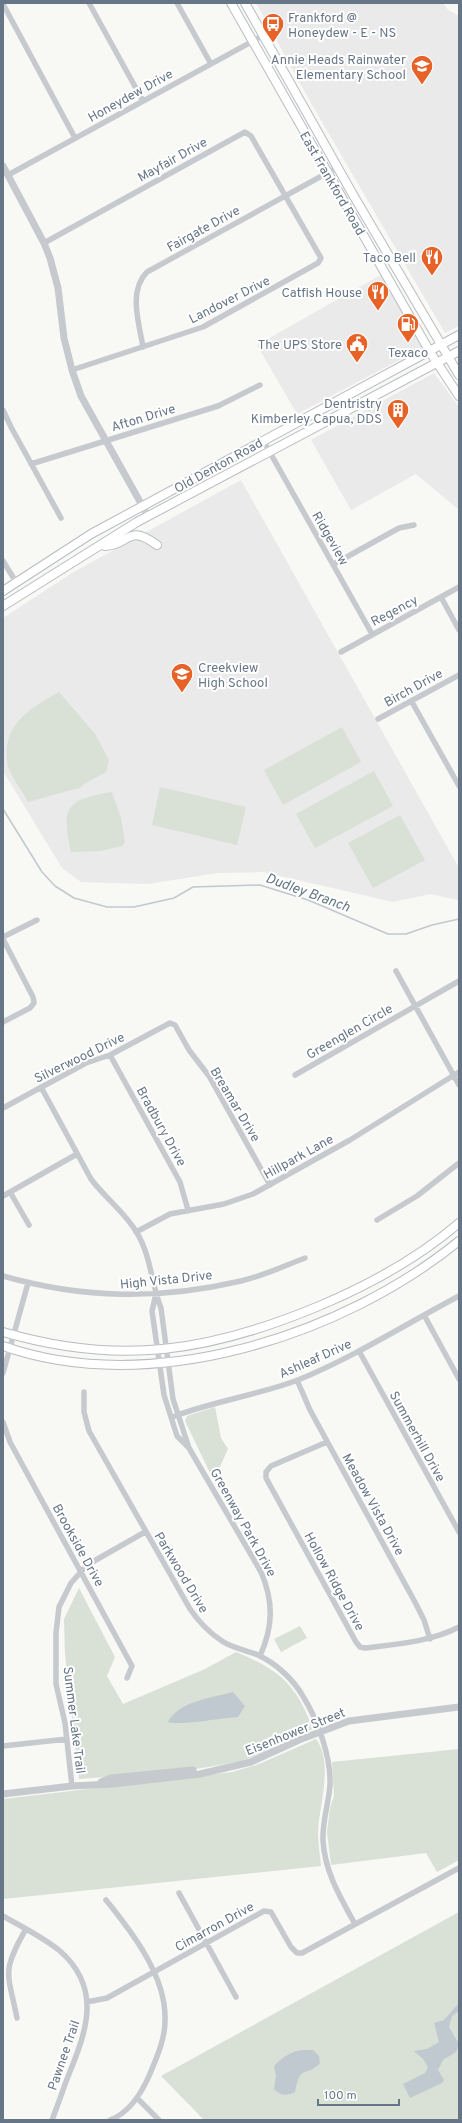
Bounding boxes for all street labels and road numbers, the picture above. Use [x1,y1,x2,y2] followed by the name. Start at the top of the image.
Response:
[86,67,176,127] street label: Honeydew Drive
[295,129,367,239] street label: East Frankford Road
[135,135,211,186] street label: Mayfair Drive
[165,203,243,256] street label: Fairgate Drive
[187,273,273,328] street label: Landover Drive
[110,402,178,436] street label: Afton Drive
[172,436,266,498] street label: Old Denton Road
[307,509,351,569] street label: Ridgeview
[369,593,421,631] street label: Regency
[382,666,446,711] street label: Birch Drive
[304,1002,396,1064] street label: Greenglen Circle
[32,1030,128,1088] street label: Silverwood Drive
[206,1065,263,1145] street label: Breamar Drive
[132,1084,189,1169] street label: Bradbury Drive
[261,1132,337,1184] street label: Hillpark Lane
[119,1268,213,1294] street label: High Vista Drive
[277,1337,354,1383] street label: Ashleaf Drive
[385,1389,448,1485] street label: Summerhill Drive
[338,1451,407,1559] street label: Meadow Vista Drive
[206,1466,279,1580] street label: Greenway Park Drive
[48,1502,107,1590] street label: Brookside Drive
[150,1530,211,1617] street label: Parkwood Drive
[300,1530,367,1634] street label: Hollow Ridge Drive
[59,1666,88,1775] street label: Summer Lake Trail
[243,1705,348,1760] street label: Eisenhower Street
[173,1899,257,1956] street label: Cimarron Drive
[45,2019,84,2093] street label: Pawnee Trail

